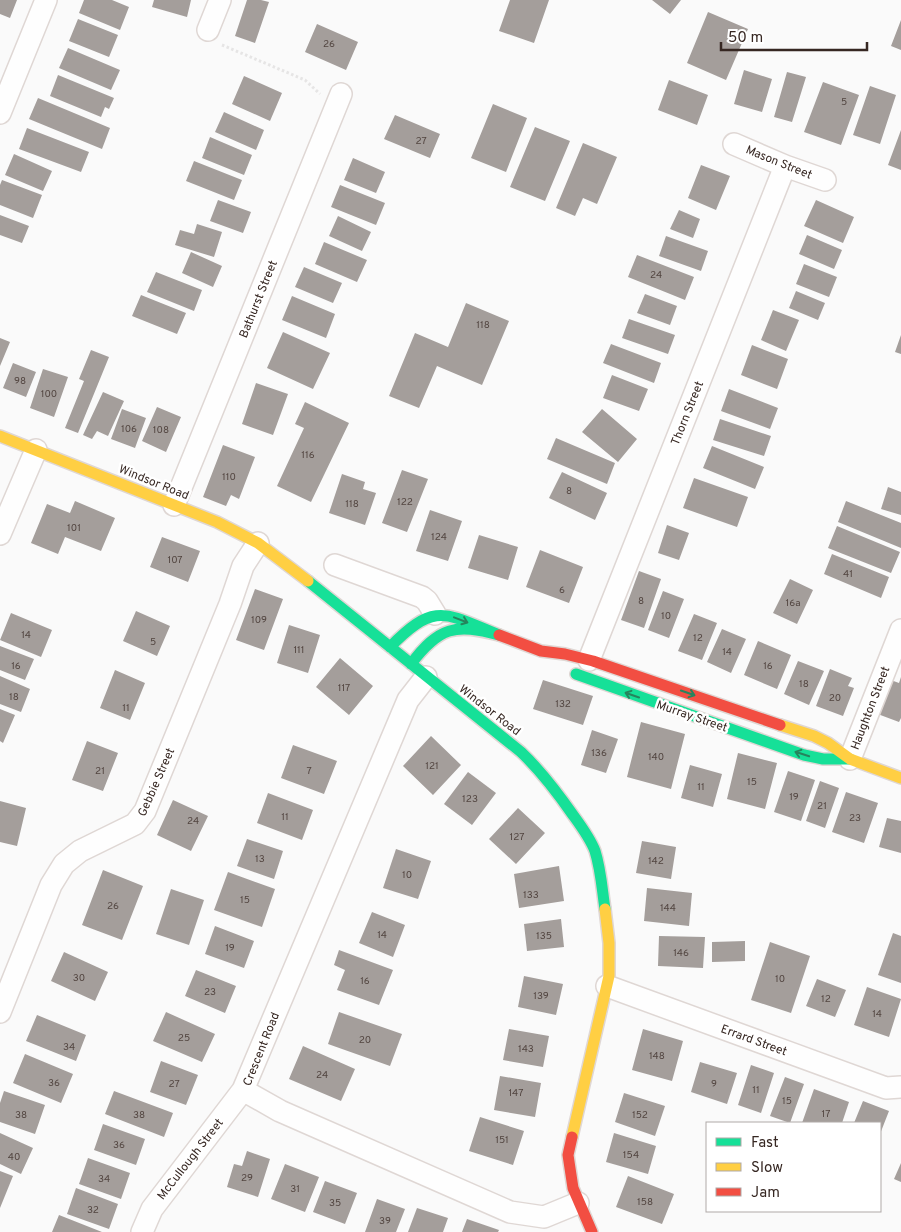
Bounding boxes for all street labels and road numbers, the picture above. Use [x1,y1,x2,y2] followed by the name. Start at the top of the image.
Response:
[743,142,814,184] street label: Mason Street
[236,258,282,341] street label: Bathurst Street
[668,379,708,448] street label: Thorn Street
[116,462,191,504] street label: Windsor Road
[848,664,894,752] street label: Haughton Street
[455,682,524,740] street label: Windsor Road
[654,697,729,737] street label: Murray Street
[135,746,179,819] street label: Gebbie Street
[240,1010,284,1089] street label: Crescent Road
[718,1022,789,1060] street label: Errard Street
[154,1116,228,1204] street label: McCullough Street

